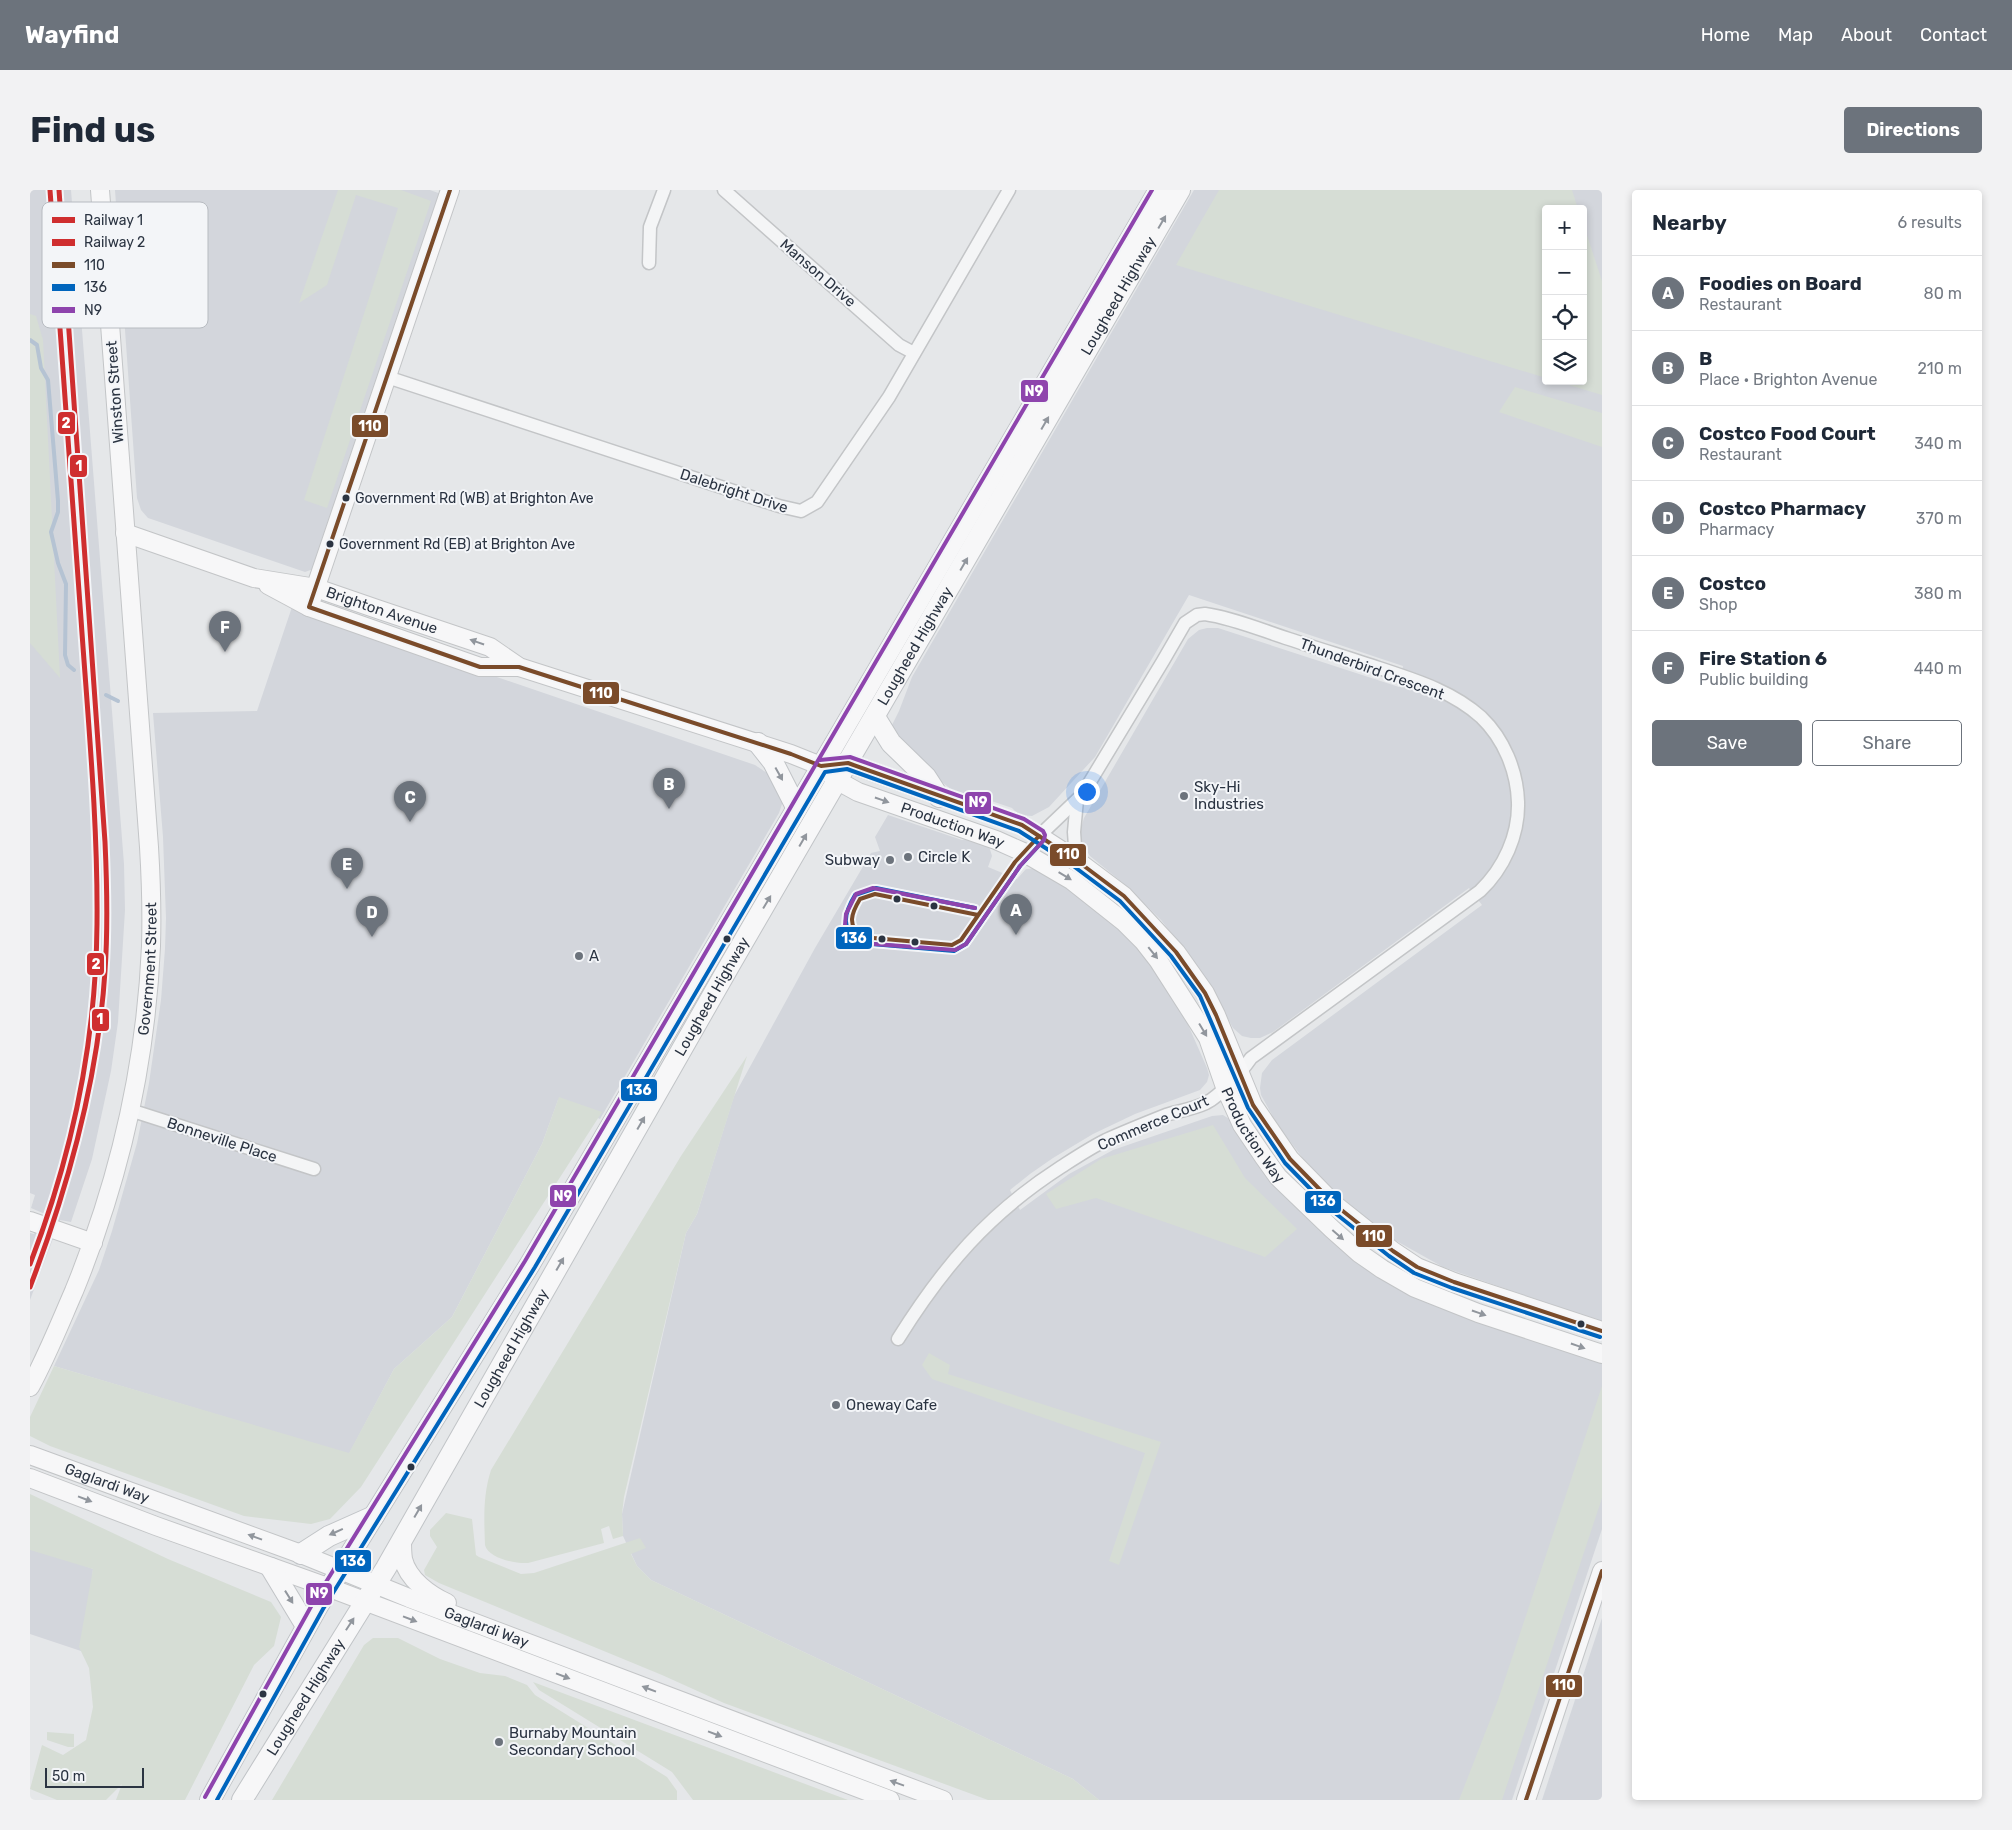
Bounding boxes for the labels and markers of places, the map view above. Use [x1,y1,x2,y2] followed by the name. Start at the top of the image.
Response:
[355,490,594,507] place label: Government Rd (WB) at Brighton Ave
[341,493,351,503] marker: Government Rd (WB) at Brighton Ave
[339,536,575,553] place label: Government Rd (EB) at Brighton Ave
[325,539,335,549] marker: Government Rd (EB) at Brighton Ave
[209,611,241,652] pin: F
[653,768,685,809] pin: B
[1194,778,1264,813] place label: Sky-Hi Industries
[394,781,426,822] pin: C
[1178,790,1190,802] marker: Sky-Hi Industries
[331,848,363,889] pin: E
[918,848,970,866] place label: Circle K
[825,851,880,869] place label: Subway
[902,851,914,863] marker: Circle K
[884,854,896,866] marker: Subway
[892,894,902,904] unlabelled marker
[1000,894,1032,935] pin: A
[356,896,388,937] pin: D
[929,901,939,911] unlabelled marker
[722,934,732,944] unlabelled marker
[877,934,887,944] unlabelled marker
[910,937,920,947] unlabelled marker
[589,947,599,965] place label: A
[573,950,585,962] marker: A
[1576,1319,1586,1329] unlabelled marker
[846,1396,937,1414] place label: Oneway Cafe
[830,1399,842,1411] marker: Oneway Cafe
[406,1462,416,1472] unlabelled marker
[258,1689,268,1699] unlabelled marker
[509,1724,637,1759] place label: Burnaby Mountain Secondary School
[493,1736,505,1748] marker: Burnaby Mountain Secondary School

